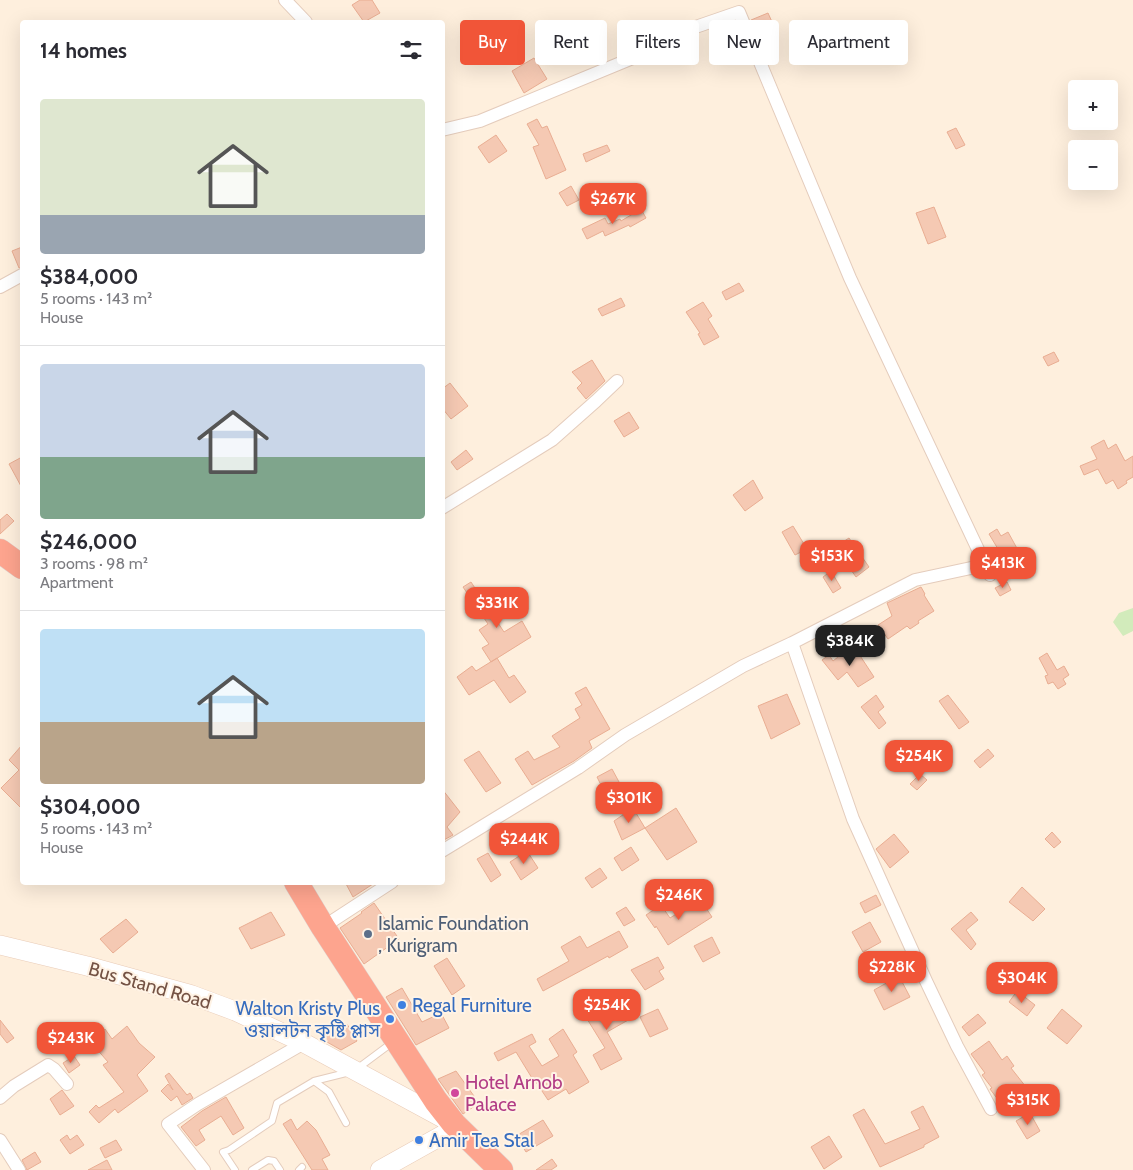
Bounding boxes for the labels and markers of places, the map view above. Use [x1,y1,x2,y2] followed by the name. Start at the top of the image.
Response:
[578,182,648,225] pin: $267K
[797,540,867,582] pin: $153K
[968,546,1038,589] pin: $413K
[462,586,532,629] pin: $331K
[815,624,885,667] pin: $384K
[884,740,954,782] pin: $254K
[594,782,664,824] pin: $301K
[489,822,559,865] pin: $244K
[644,878,714,921] pin: $246K
[378,912,529,957] place label: Islamic Foundation , Kurigram
[362,928,374,940] marker: Islamic Foundation , Kurigram
[857,950,927,993] pin: $228K
[987,962,1057,1004] pin: $304K
[572,988,642,1031] pin: $254K
[412,994,532,1017] place label: Regal Furniture
[236,997,381,1043] place label: Walton Kristy Plus ওয়ালটন কৃষ্টি প্লাস
[396,999,408,1011] marker: Regal Furniture
[384,1013,396,1025] marker: Walton Kristy Plus ওয়ালটন কৃষ্টি প্লাস
[36,1022,106,1064] pin: $243K
[465,1071,563,1116] place label: Hotel Arnob Palace
[993,1084,1063,1126] pin: $315K
[449,1087,461,1099] marker: Hotel Arnob Palace
[429,1129,535,1152] place label: Amir Tea Stal
[413,1134,425,1146] marker: Amir Tea Stal

